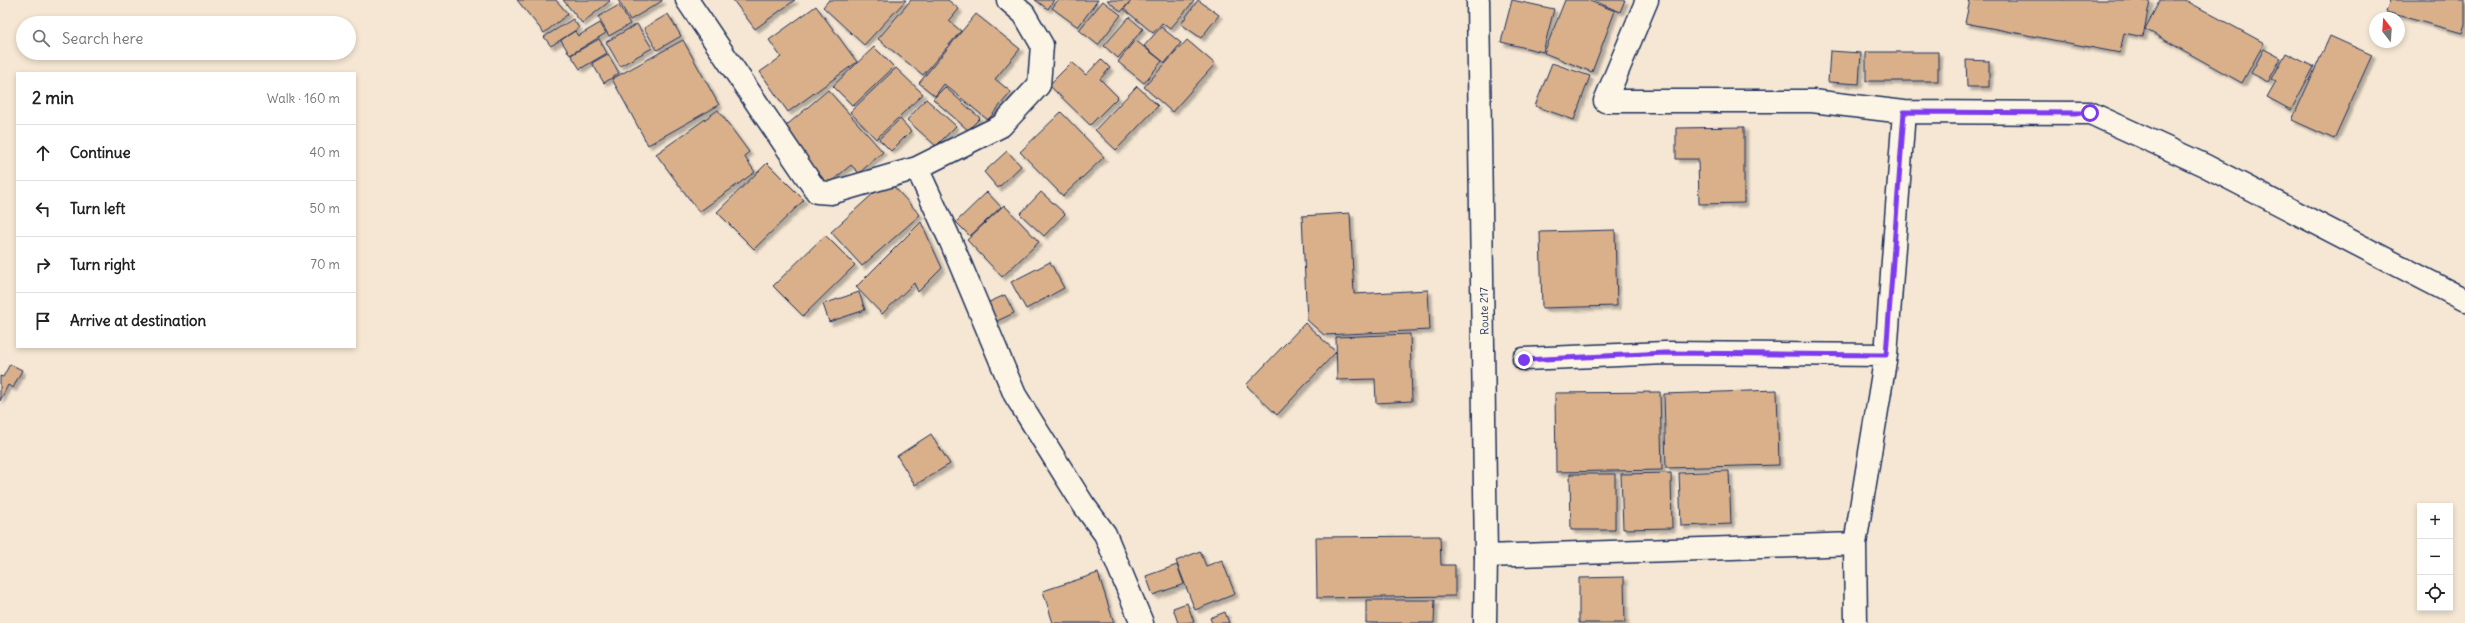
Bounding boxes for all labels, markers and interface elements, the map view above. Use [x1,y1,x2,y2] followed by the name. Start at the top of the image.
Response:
[2369,12,2405,48] north arrow
[16,16,356,60] search box
[30,27,52,49] icon: search
[62,29,143,48] text: Search here
[32,87,74,109] text: 2 min
[267,90,340,107] text: Walk · 160 m
[2081,104,2099,122] route start
[32,142,54,164] icon: ahead
[70,143,131,162] text: Continue
[309,144,340,161] text: 40 m
[32,198,54,220] icon: left
[70,199,125,218] text: Turn left
[309,200,340,217] text: 50 m
[32,254,54,276] icon: right
[70,255,135,274] text: Turn right
[311,256,340,273] text: 70 m
[1477,287,1491,335] street label: Route 217
[32,310,54,332] icon: arrive
[70,311,206,330] text: Arrive at destination
[1515,351,1533,369] route end
[2417,503,2453,611] map controls
[2417,503,2453,539] button: +
[2417,539,2453,575] button: −
[2417,575,2453,611] button: locate

